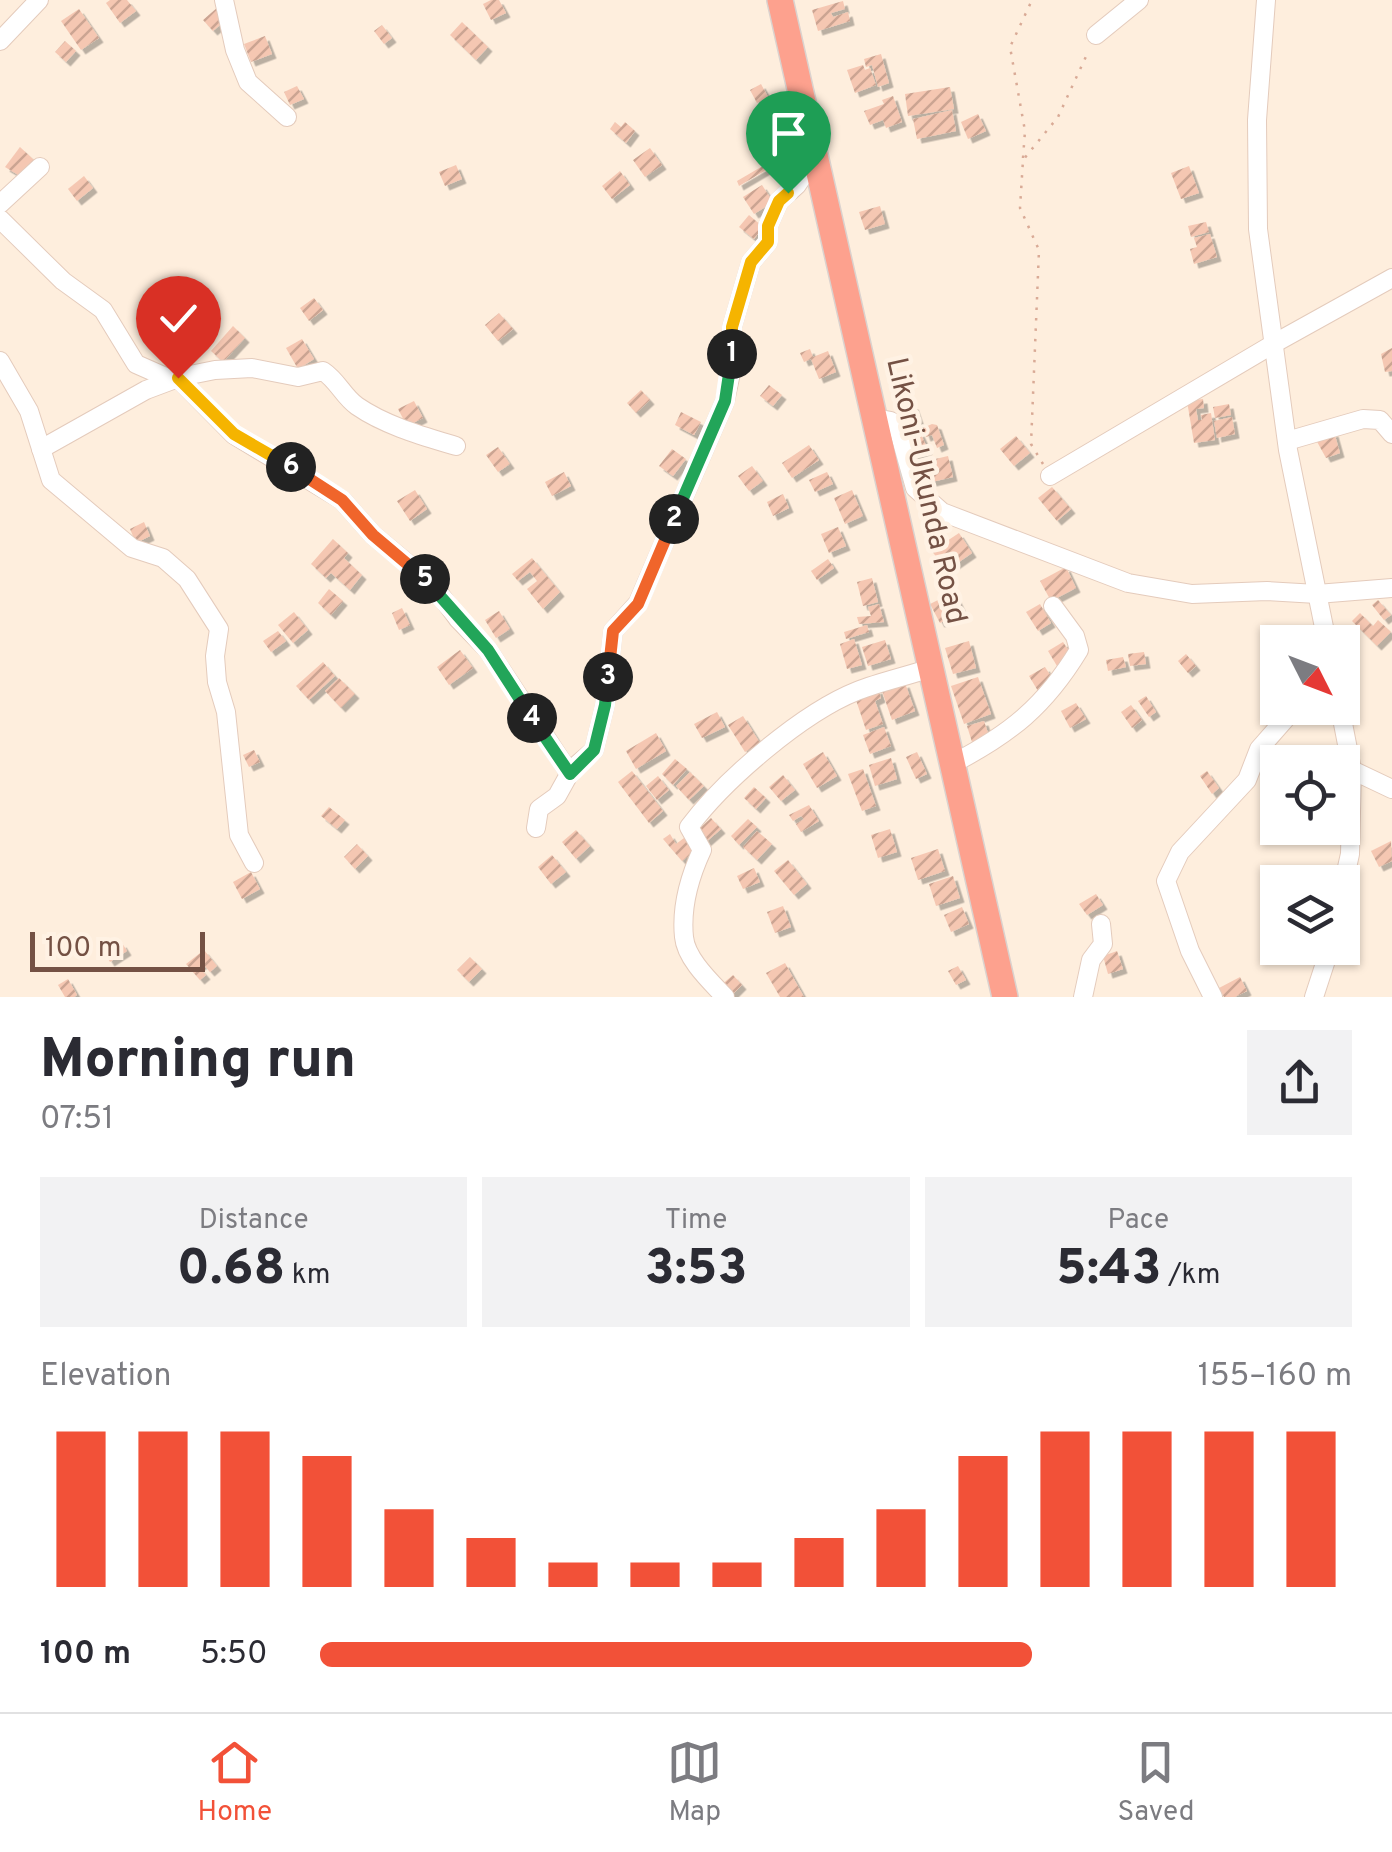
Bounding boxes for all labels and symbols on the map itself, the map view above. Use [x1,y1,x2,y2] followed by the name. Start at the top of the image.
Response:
[746,91,831,194] pin
[136,276,221,379] pin
[707,329,757,379] pin: 1
[876,354,974,628] street label: Likoni-Ukunda Road
[266,442,316,492] pin: 6
[649,494,699,544] pin: 2
[400,554,450,604] pin: 5
[1260,625,1360,725] north arrow
[583,652,633,702] pin: 3
[507,693,557,743] pin: 4
[30,927,205,971] scale bar

